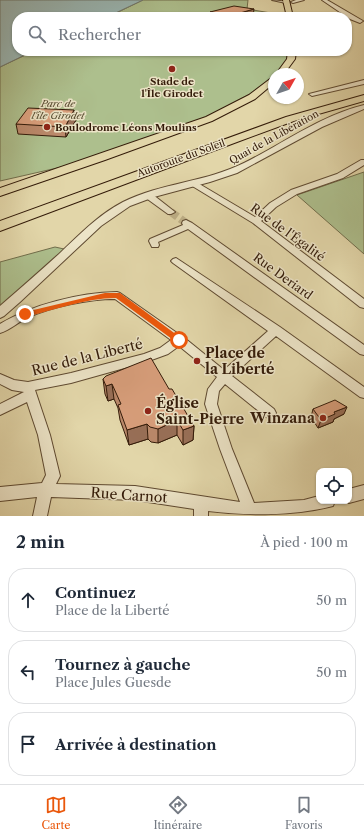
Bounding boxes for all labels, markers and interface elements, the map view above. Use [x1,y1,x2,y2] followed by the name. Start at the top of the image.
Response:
[12,12,352,56] search box
[26,23,48,45] icon: search
[58,25,141,44] text: Rechercher
[167,64,177,74] marker: Stade de l'Île Girodet
[268,68,304,104] north arrow
[141,75,203,100] place label: Stade de l'Île Girodet
[32,97,85,122] park label: Parc de l'île Girodet
[227,107,322,167] street label: Quai de la Libération
[55,121,197,134] place label: Boulodrome Léons Moulins
[42,122,52,132] marker: Boulodrome Léons Moulins
[134,136,227,180] street label: Autoroute du Soleil
[248,199,329,264] street label: Rue de l'Égalité
[250,249,316,303] street label: Rue Deriard
[16,305,34,323] route end
[170,331,188,349] route start
[29,334,145,380] street label: Rue de la Liberté
[205,344,274,378] place label: Place de la Liberté
[192,356,202,366] marker: Place de la Liberté
[156,393,244,428] place label: Église Saint-Pierre
[143,406,153,416] marker: Église Saint-Pierre
[249,409,316,427] place label: Winzana
[318,413,328,423] marker: Winzana
[316,468,352,504] map controls
[316,468,352,504] button: locate
[90,483,168,507] street label: Rue Carnot
[16,532,65,552] text: 2 min
[260,534,348,550] text: À pied · 100 m
[55,583,136,602] text: Continuez
[17,589,39,611] icon: ahead
[316,592,347,608] text: 50 m
[55,602,170,618] text: Place de la Liberté
[55,655,191,674] text: Tournez à gauche
[17,661,39,683] icon: left
[316,664,347,680] text: 50 m
[55,674,171,690] text: Place Jules Guesde
[17,733,39,755] icon: arrive
[55,735,217,754] text: Arrivée à destination
[41,794,70,832] tab: Carte
[153,794,202,832] tab: Itinéraire
[285,794,322,832] tab: Favoris

